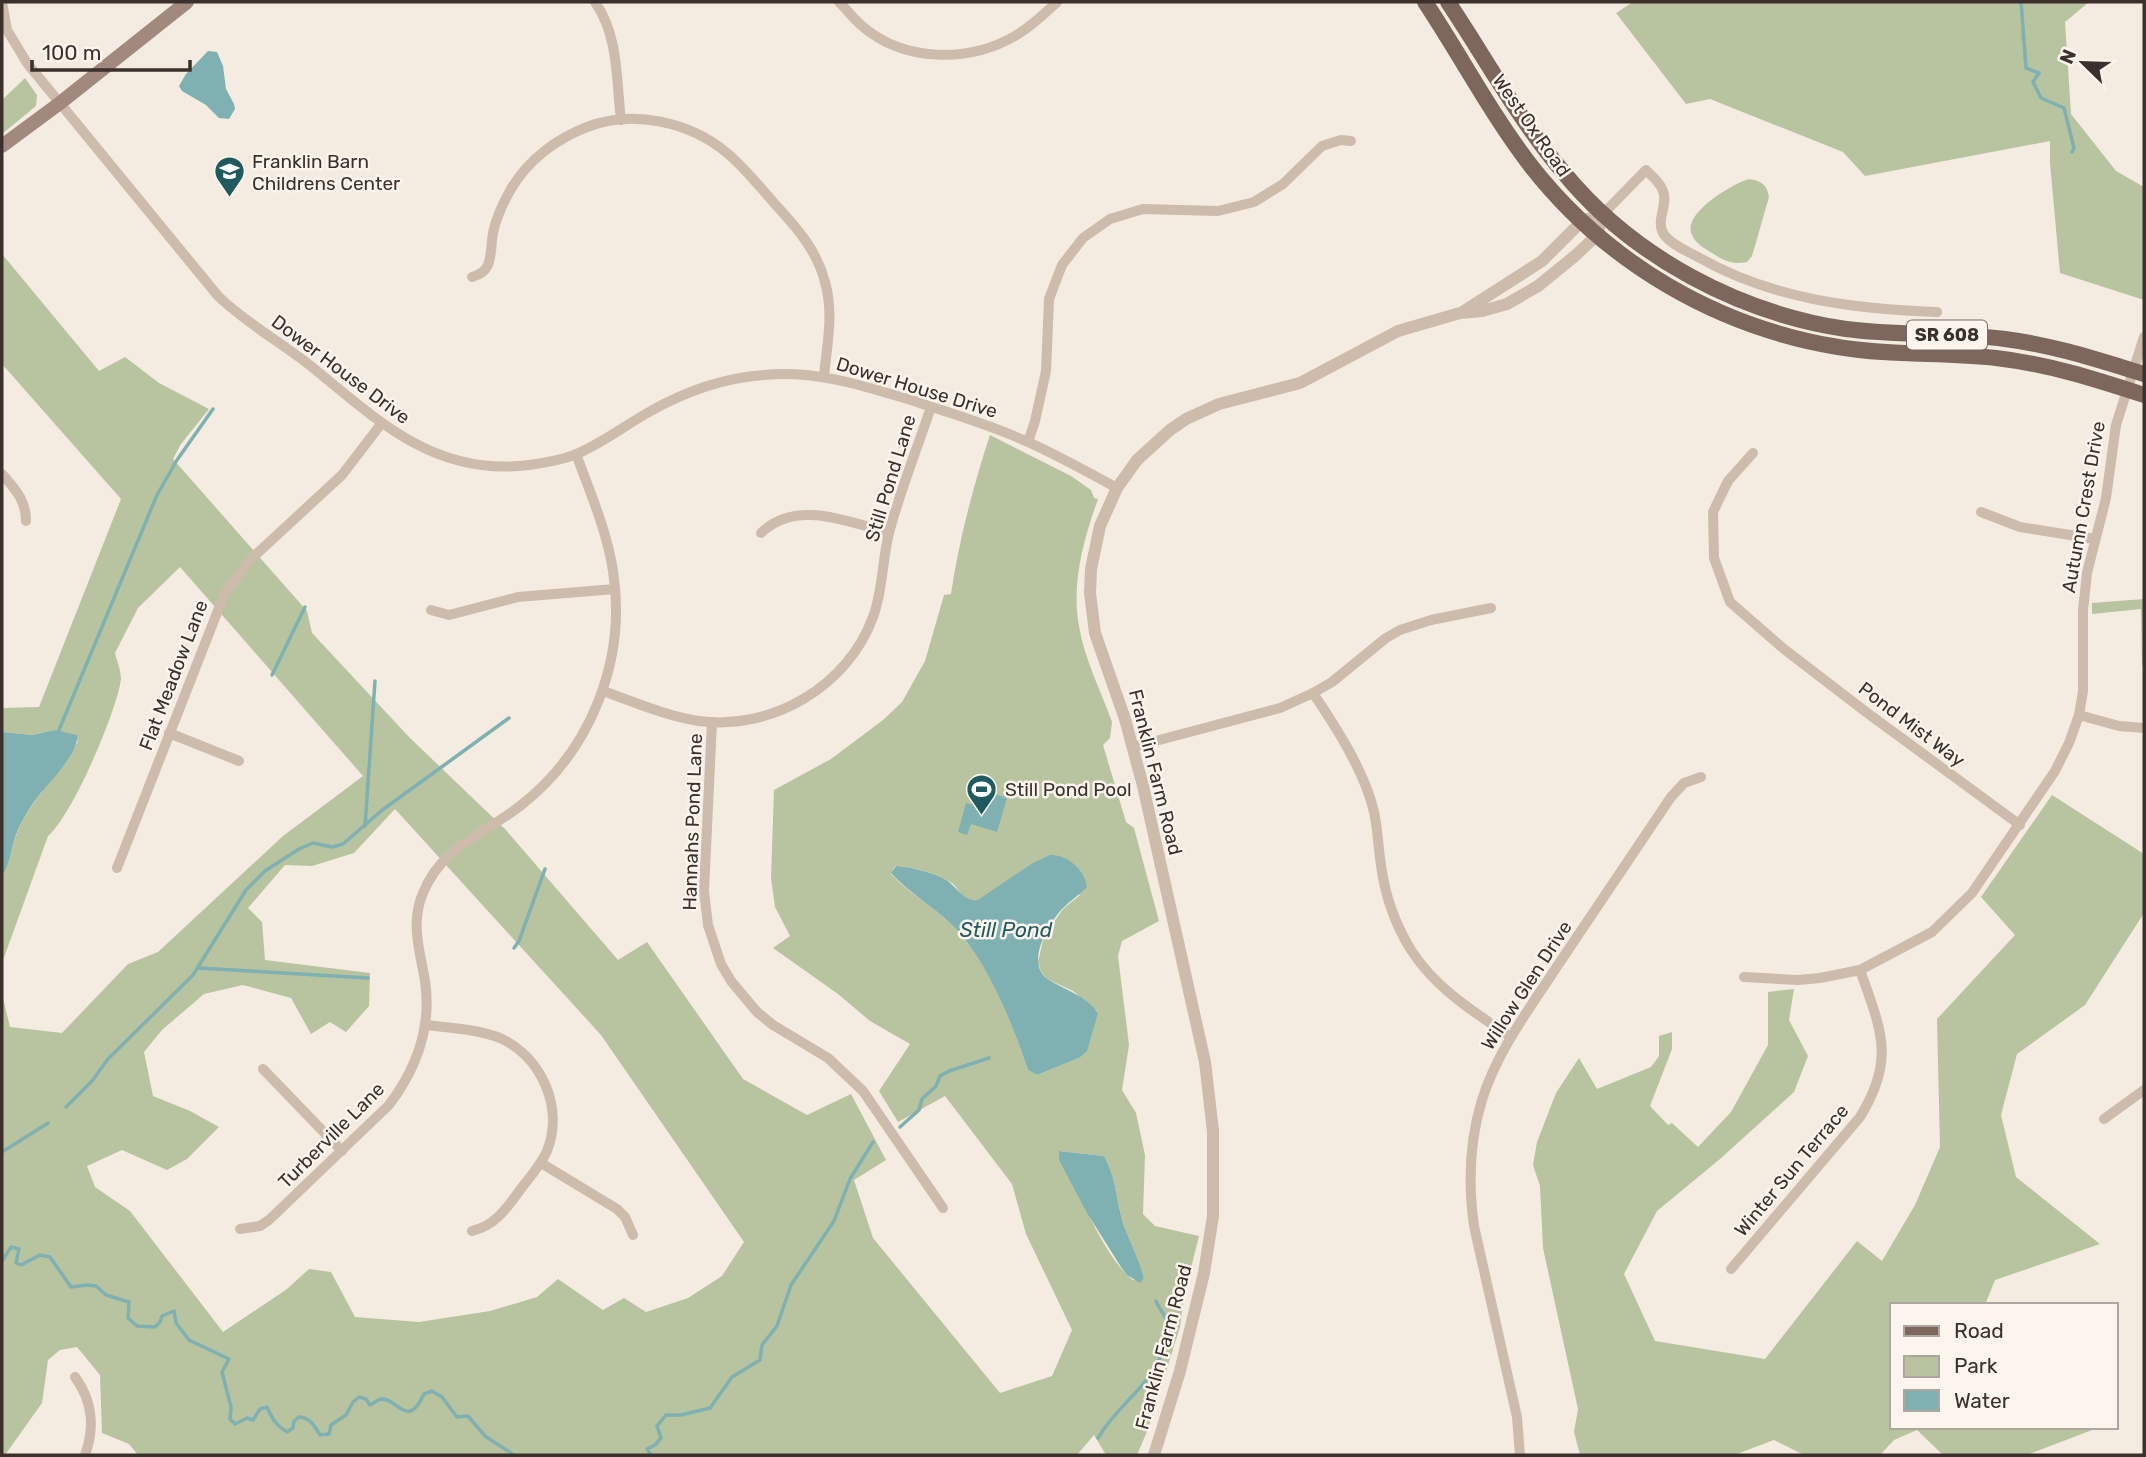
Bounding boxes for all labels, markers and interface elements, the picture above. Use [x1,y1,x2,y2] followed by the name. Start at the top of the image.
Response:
[32,28,189,72] scale bar
[2048,28,2118,98] north arrow
[42,40,101,65] text: 100 m
[2055,46,2081,67] text: N
[1488,70,1575,181] street label: West Ox Road
[252,150,401,195] place label: Franklin Barn Childrens Center
[212,155,246,199] school or university icon: Franklin Barn Childrens Center
[267,310,414,429] street label: Dower House Drive
[1907,320,1987,349] road number: SR 608
[833,352,1000,423] street label: Dower House Drive
[860,412,921,544] street label: Still Pond Lane
[2057,420,2110,595] street label: Autumn Crest Drive
[134,597,213,754] street label: Flat Meadow Lane
[1854,677,1969,772] street label: Pond Mist Way
[1124,687,1187,857] street label: Franklin Farm Road
[678,733,707,911] street label: Hannahs Pond Lane
[965,772,999,816] sports icon: Still Pond Pool
[1005,778,1132,801] place label: Still Pond Pool
[1476,916,1577,1054] street label: Willow Glen Drive
[960,917,1053,942] water label: Still Pond
[274,1078,389,1193] street label: Turberville Lane
[1729,1100,1853,1241] street label: Winter Sun Terrace
[1130,1262,1197,1432] street label: Franklin Farm Road
[1890,1303,2118,1429] legend
[1954,1318,2004,1343] text: Road
[1954,1353,1998,1378] text: Park
[1954,1388,2010,1413] text: Water

